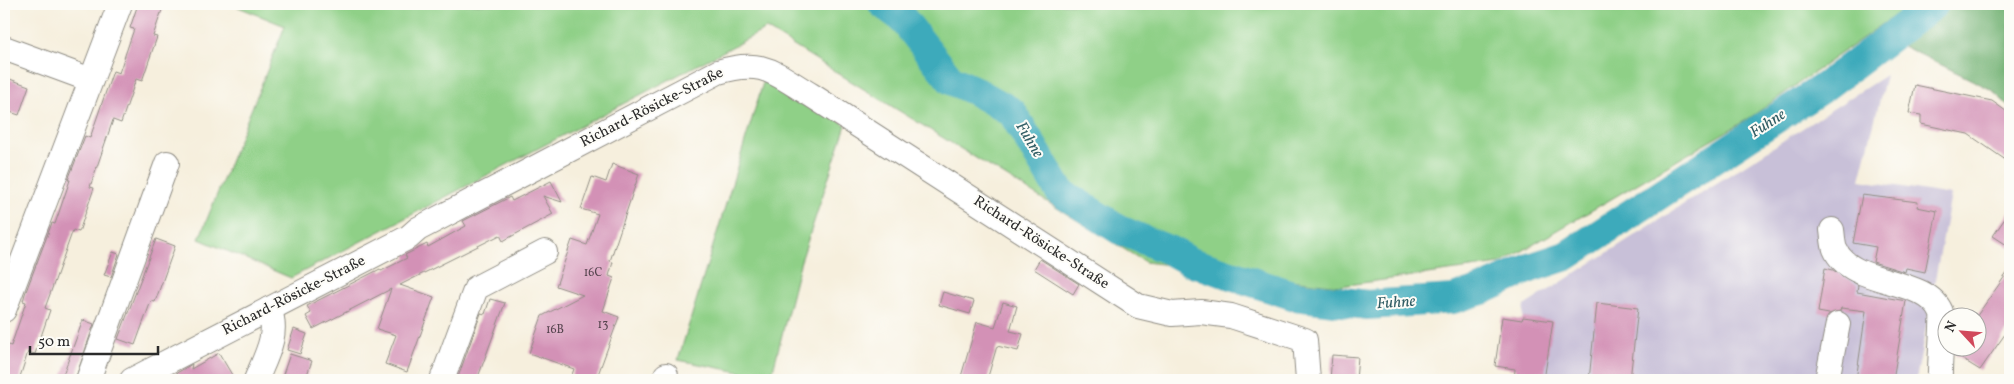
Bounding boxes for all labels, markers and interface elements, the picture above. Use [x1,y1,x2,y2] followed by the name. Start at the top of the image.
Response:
[577,63,727,153] street label: Richard-Rösicke-Straße
[1746,104,1790,144] water label: Fuhne
[1010,118,1048,162] water label: Fuhne
[969,191,1113,295] street label: Richard-Rösicke-Straße
[219,251,369,341] street label: Richard-Rösicke-Straße
[584,265,602,281] house number: 16C
[1376,291,1416,315] water label: Fuhne
[1936,306,1986,356] north arrow
[598,317,608,333] house number: 13
[1941,318,1962,336] text: N
[546,322,564,338] house number: 16B
[30,324,158,356] scale bar
[38,332,70,353] text: 50 m

